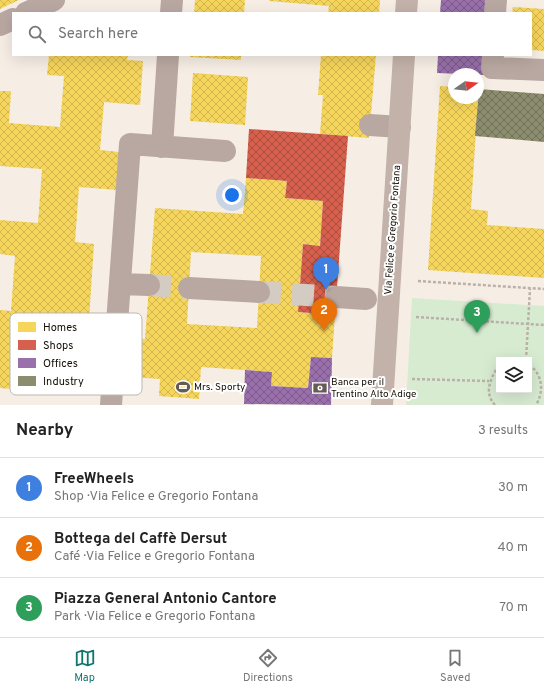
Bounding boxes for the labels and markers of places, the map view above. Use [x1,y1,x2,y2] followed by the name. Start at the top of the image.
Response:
[313,257,339,290] pin: 1
[311,298,337,331] pin: 2
[464,300,490,333] pin: 3
[331,376,416,401] place label: Banca per il Trentino Alto Adige
[175,379,191,395] sports icon: Mrs. Sporty
[312,380,328,396] bank icon: Banca per il Trentino Alto Adige
[194,381,245,394] place label: Mrs. Sporty

